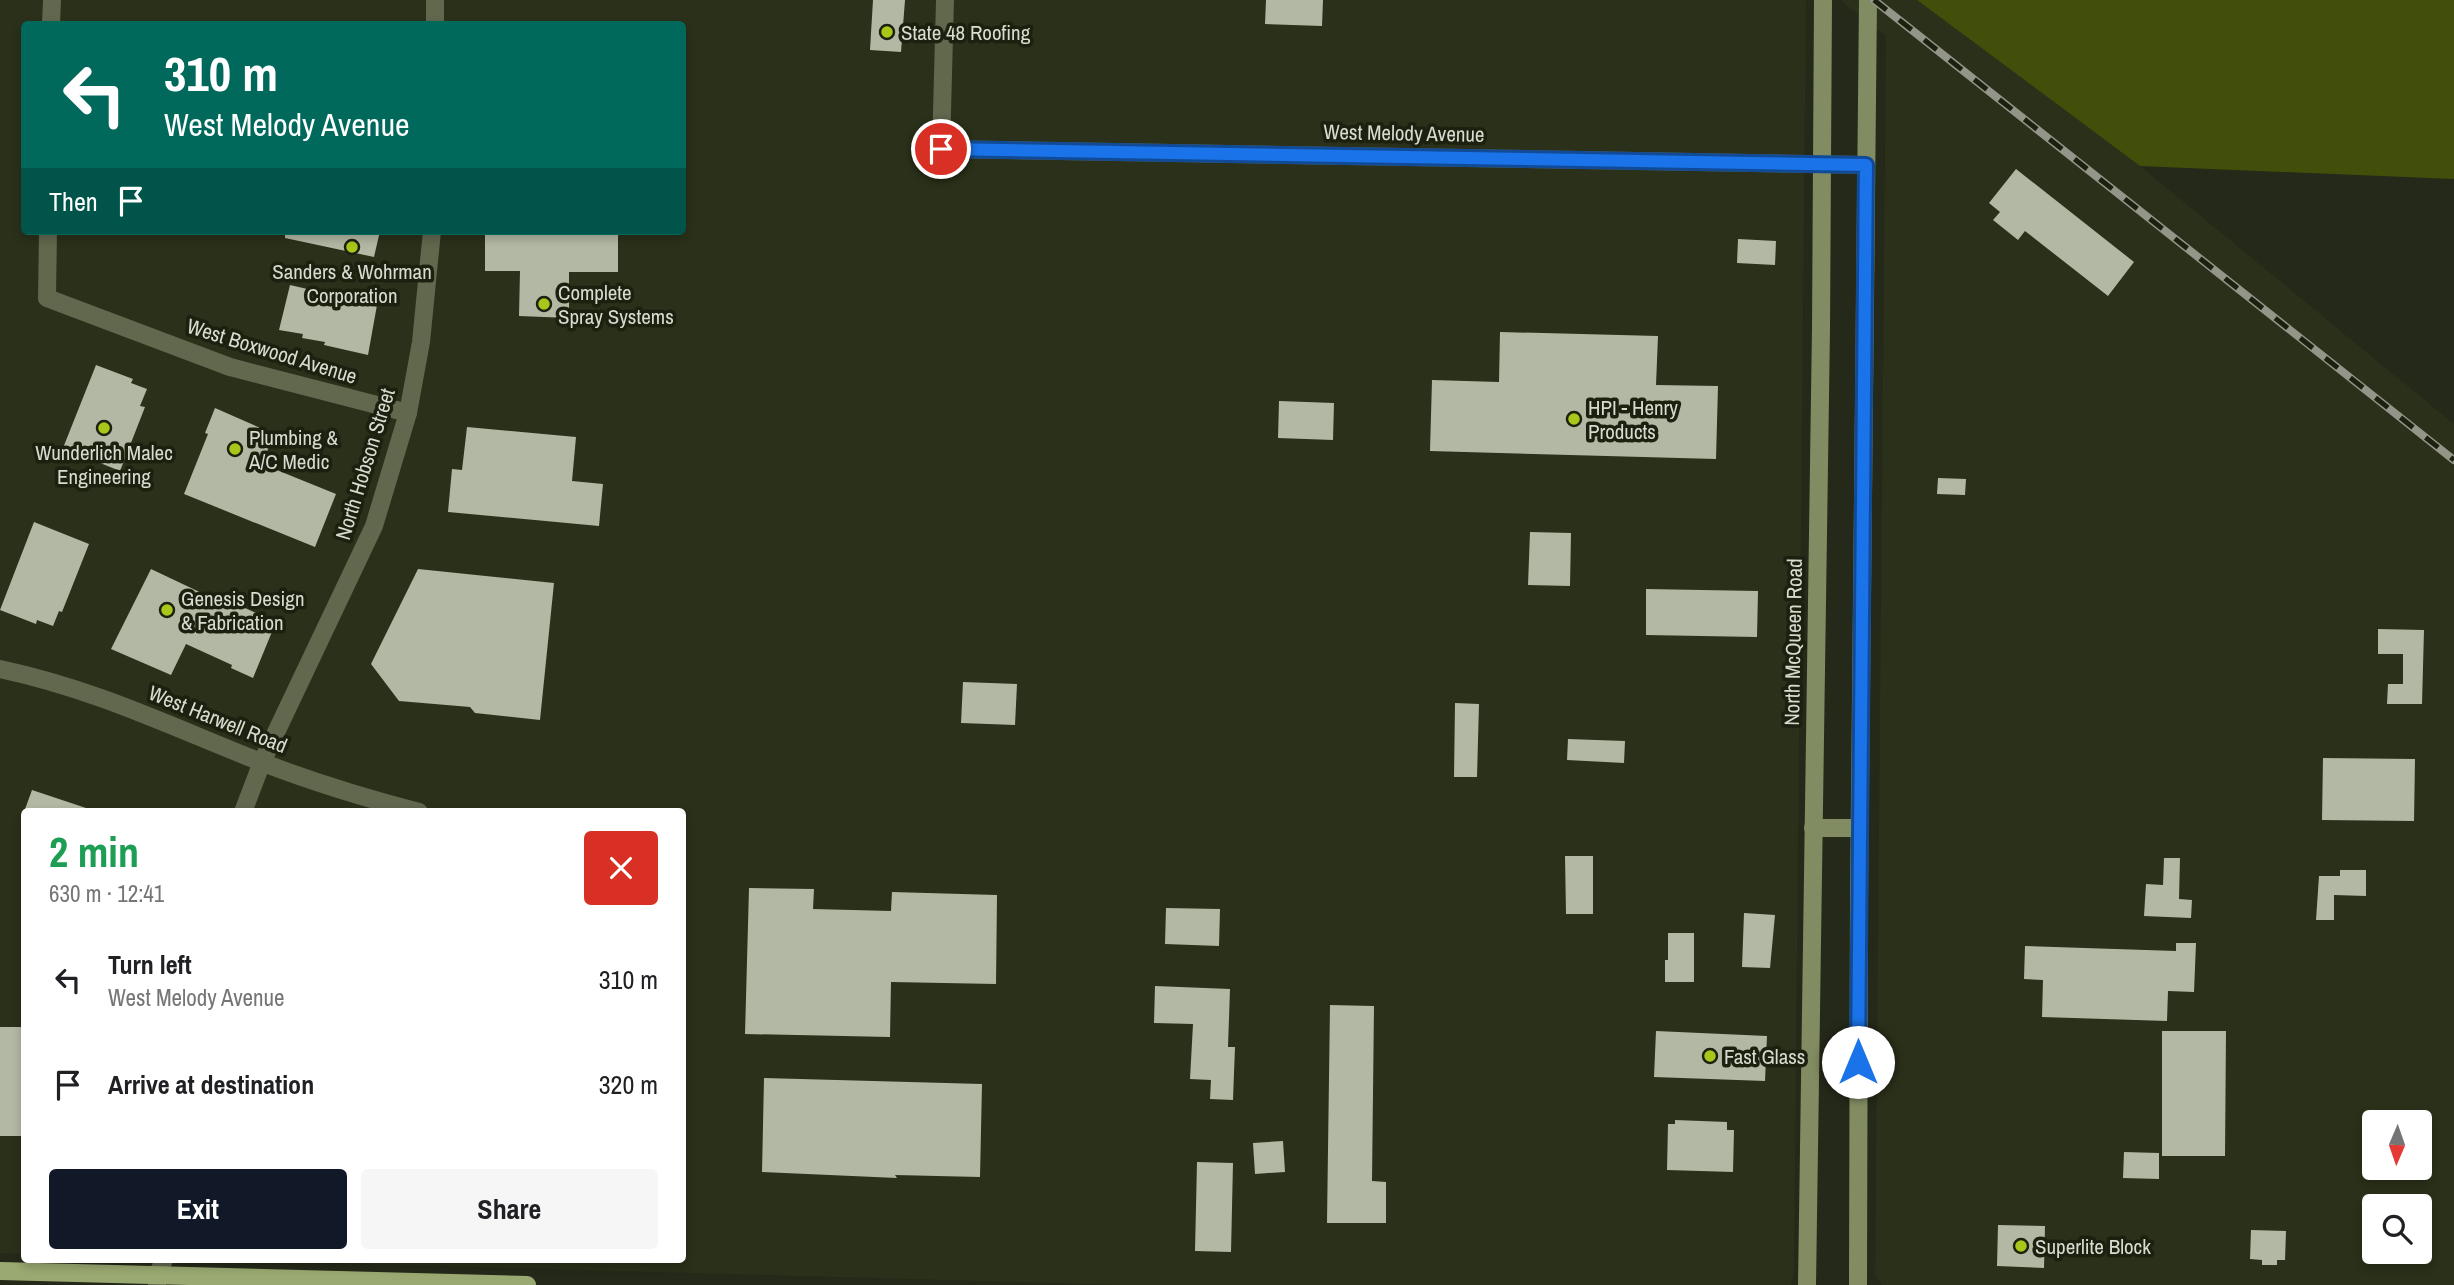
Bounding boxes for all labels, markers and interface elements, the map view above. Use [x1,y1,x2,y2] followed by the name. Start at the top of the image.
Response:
[901,18,1031,47] place label: State 48 Roofing
[879,24,895,40] marker: State 48 Roofing
[164,40,278,106] text: 310 m
[49,49,140,140] icon: left
[164,103,410,146] text: West Melody Avenue
[1323,117,1485,149] street label: West Melody Avenue
[911,119,971,179] pin
[922,130,960,168] icon: arrive
[112,182,150,220] icon: arrive
[49,184,98,219] text: Then
[344,239,360,255] marker: Sanders & Wohrman Corporation
[272,257,432,310] place label: Sanders & Wohrman Corporation
[558,278,674,331] place label: Complete Spray Systems
[536,296,552,312] marker: Complete Spray Systems
[183,311,361,391] street label: West Boxwood Avenue
[328,385,402,543] street label: North Hobson Street
[1588,393,1678,446] place label: HPI - Henry Products
[1566,411,1582,427] marker: HPI - Henry Products
[96,420,112,436] marker: Wunderlich Malec Engineering
[248,423,339,476] place label: Plumbing & A/C Medic
[35,438,173,491] place label: Wunderlich Malec Engineering
[227,441,243,457] marker: Plumbing & A/C Medic
[1777,558,1809,726] street label: North McQueen Road
[181,584,304,637] place label: Genesis Design & Fabrication
[159,602,175,618] marker: Genesis Design & Fabrication
[144,678,292,760] street label: West Harwell Road
[49,824,139,880] text: 2 min
[584,831,658,905] button: close
[49,878,164,909] text: 630 m · 12:41
[108,947,192,982] text: Turn left
[49,961,87,999] icon: left
[599,962,658,997] text: 310 m
[108,982,285,1013] text: West Melody Avenue
[1821,1025,1895,1099] position arrow
[1724,1042,1805,1071] place label: Fast Glass
[1702,1048,1718,1064] marker: Fast Glass
[49,1066,87,1104] icon: arrive
[108,1067,314,1102] text: Arrive at destination
[599,1067,658,1102] text: 320 m
[2362,1110,2432,1180] north arrow
[2362,1110,2432,1264] map controls
[49,1169,347,1249] button: Exit
[361,1169,658,1249] button: Share
[2362,1194,2432,1264] button: search
[2035,1232,2151,1261] place label: Superlite Block
[2013,1238,2029,1254] marker: Superlite Block

